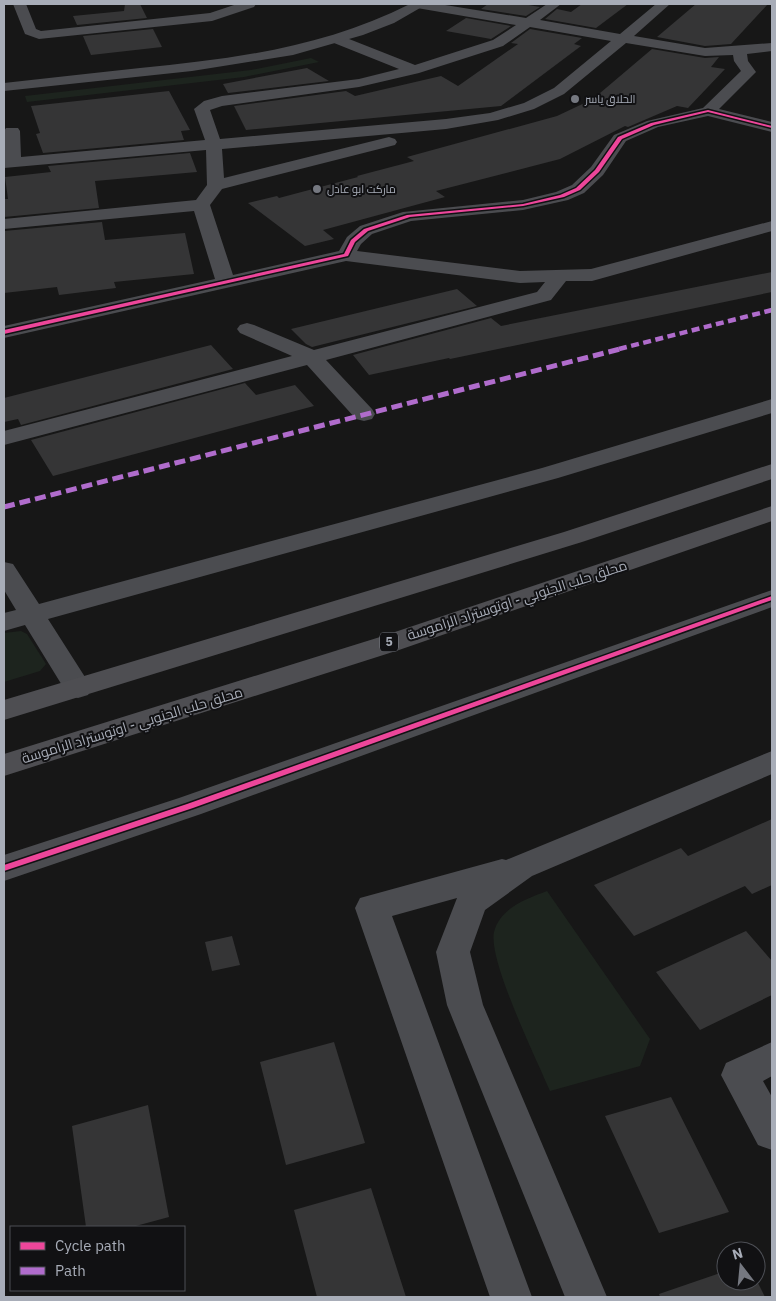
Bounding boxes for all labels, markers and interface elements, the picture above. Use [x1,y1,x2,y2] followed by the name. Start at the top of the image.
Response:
[584,92,635,106] place label: الحلاق ياسر
[569,93,581,105] marker: الحلاق ياسر
[327,182,396,196] place label: ماركت ابو عادل
[311,183,323,195] marker: ماركت ابو عادل
[405,556,630,647] street label: محلق حلب الجنوبي - اوتوستراد الراموسة
[380,632,398,652] road number: 5
[19,683,246,770] street label: محلق حلب الجنوبي - اوتوستراد الراموسة
[10,1226,185,1291] legend
[55,1236,126,1255] text: Cycle path
[716,1241,766,1291] north arrow
[730,1243,745,1264] text: N
[55,1261,86,1280] text: Path

